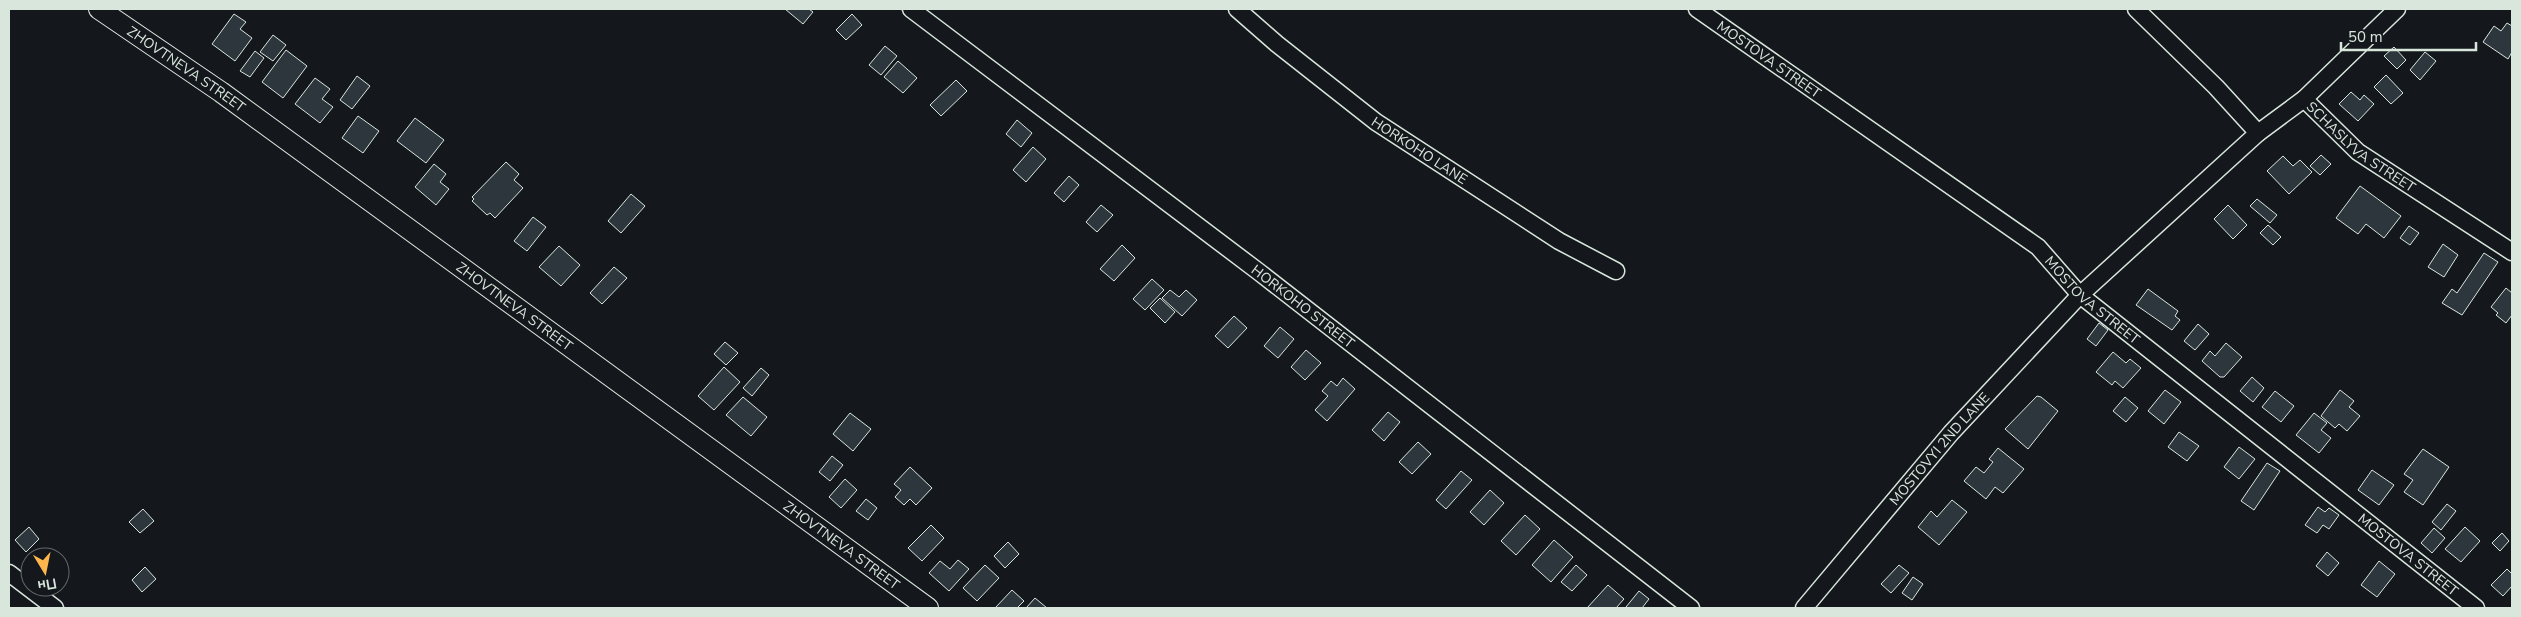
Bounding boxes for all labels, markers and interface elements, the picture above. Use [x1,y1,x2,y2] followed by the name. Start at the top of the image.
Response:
[1713,17,1825,103] street label: MOSTOVA STREET
[2341,20,2476,52] scale bar
[123,22,250,117] street label: ZHOVTNEVA STREET
[2348,27,2383,47] text: 50 m
[2302,98,2419,197] street label: SCHASLYVA STREET
[1367,112,1471,189] street label: HORKOHO LANE
[2040,252,2144,349] street label: MOSTOVA STREET
[452,258,577,356] street label: ZHOVTNEVA STREET
[1247,261,1359,353] street label: HORKOHO STREET
[1885,389,1994,509] street label: MOSTOVYI 2ND LANE
[779,497,904,595] street label: ZHOVTNEVA STREET
[2354,509,2462,601] street label: MOSTOVA STREET
[20,547,70,597] north arrow
[36,573,58,595] text: Пн

